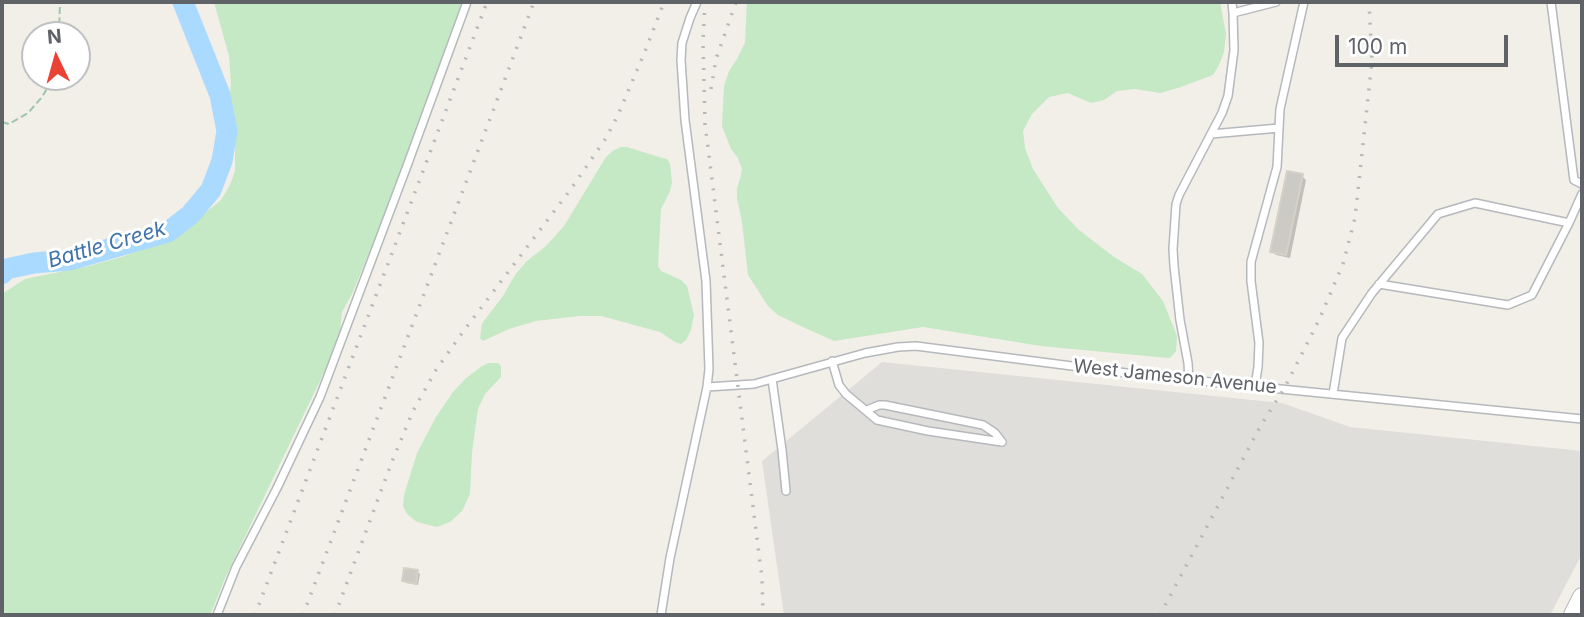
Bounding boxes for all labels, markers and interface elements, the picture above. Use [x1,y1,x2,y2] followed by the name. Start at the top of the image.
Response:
[21,21,91,91] north arrow
[1339,21,1512,65] scale bar
[46,24,63,49] text: N
[1348,34,1407,59] text: 100 m
[45,216,169,274] water label: Battle Creek
[1072,355,1278,399] street label: West Jameson Avenue

